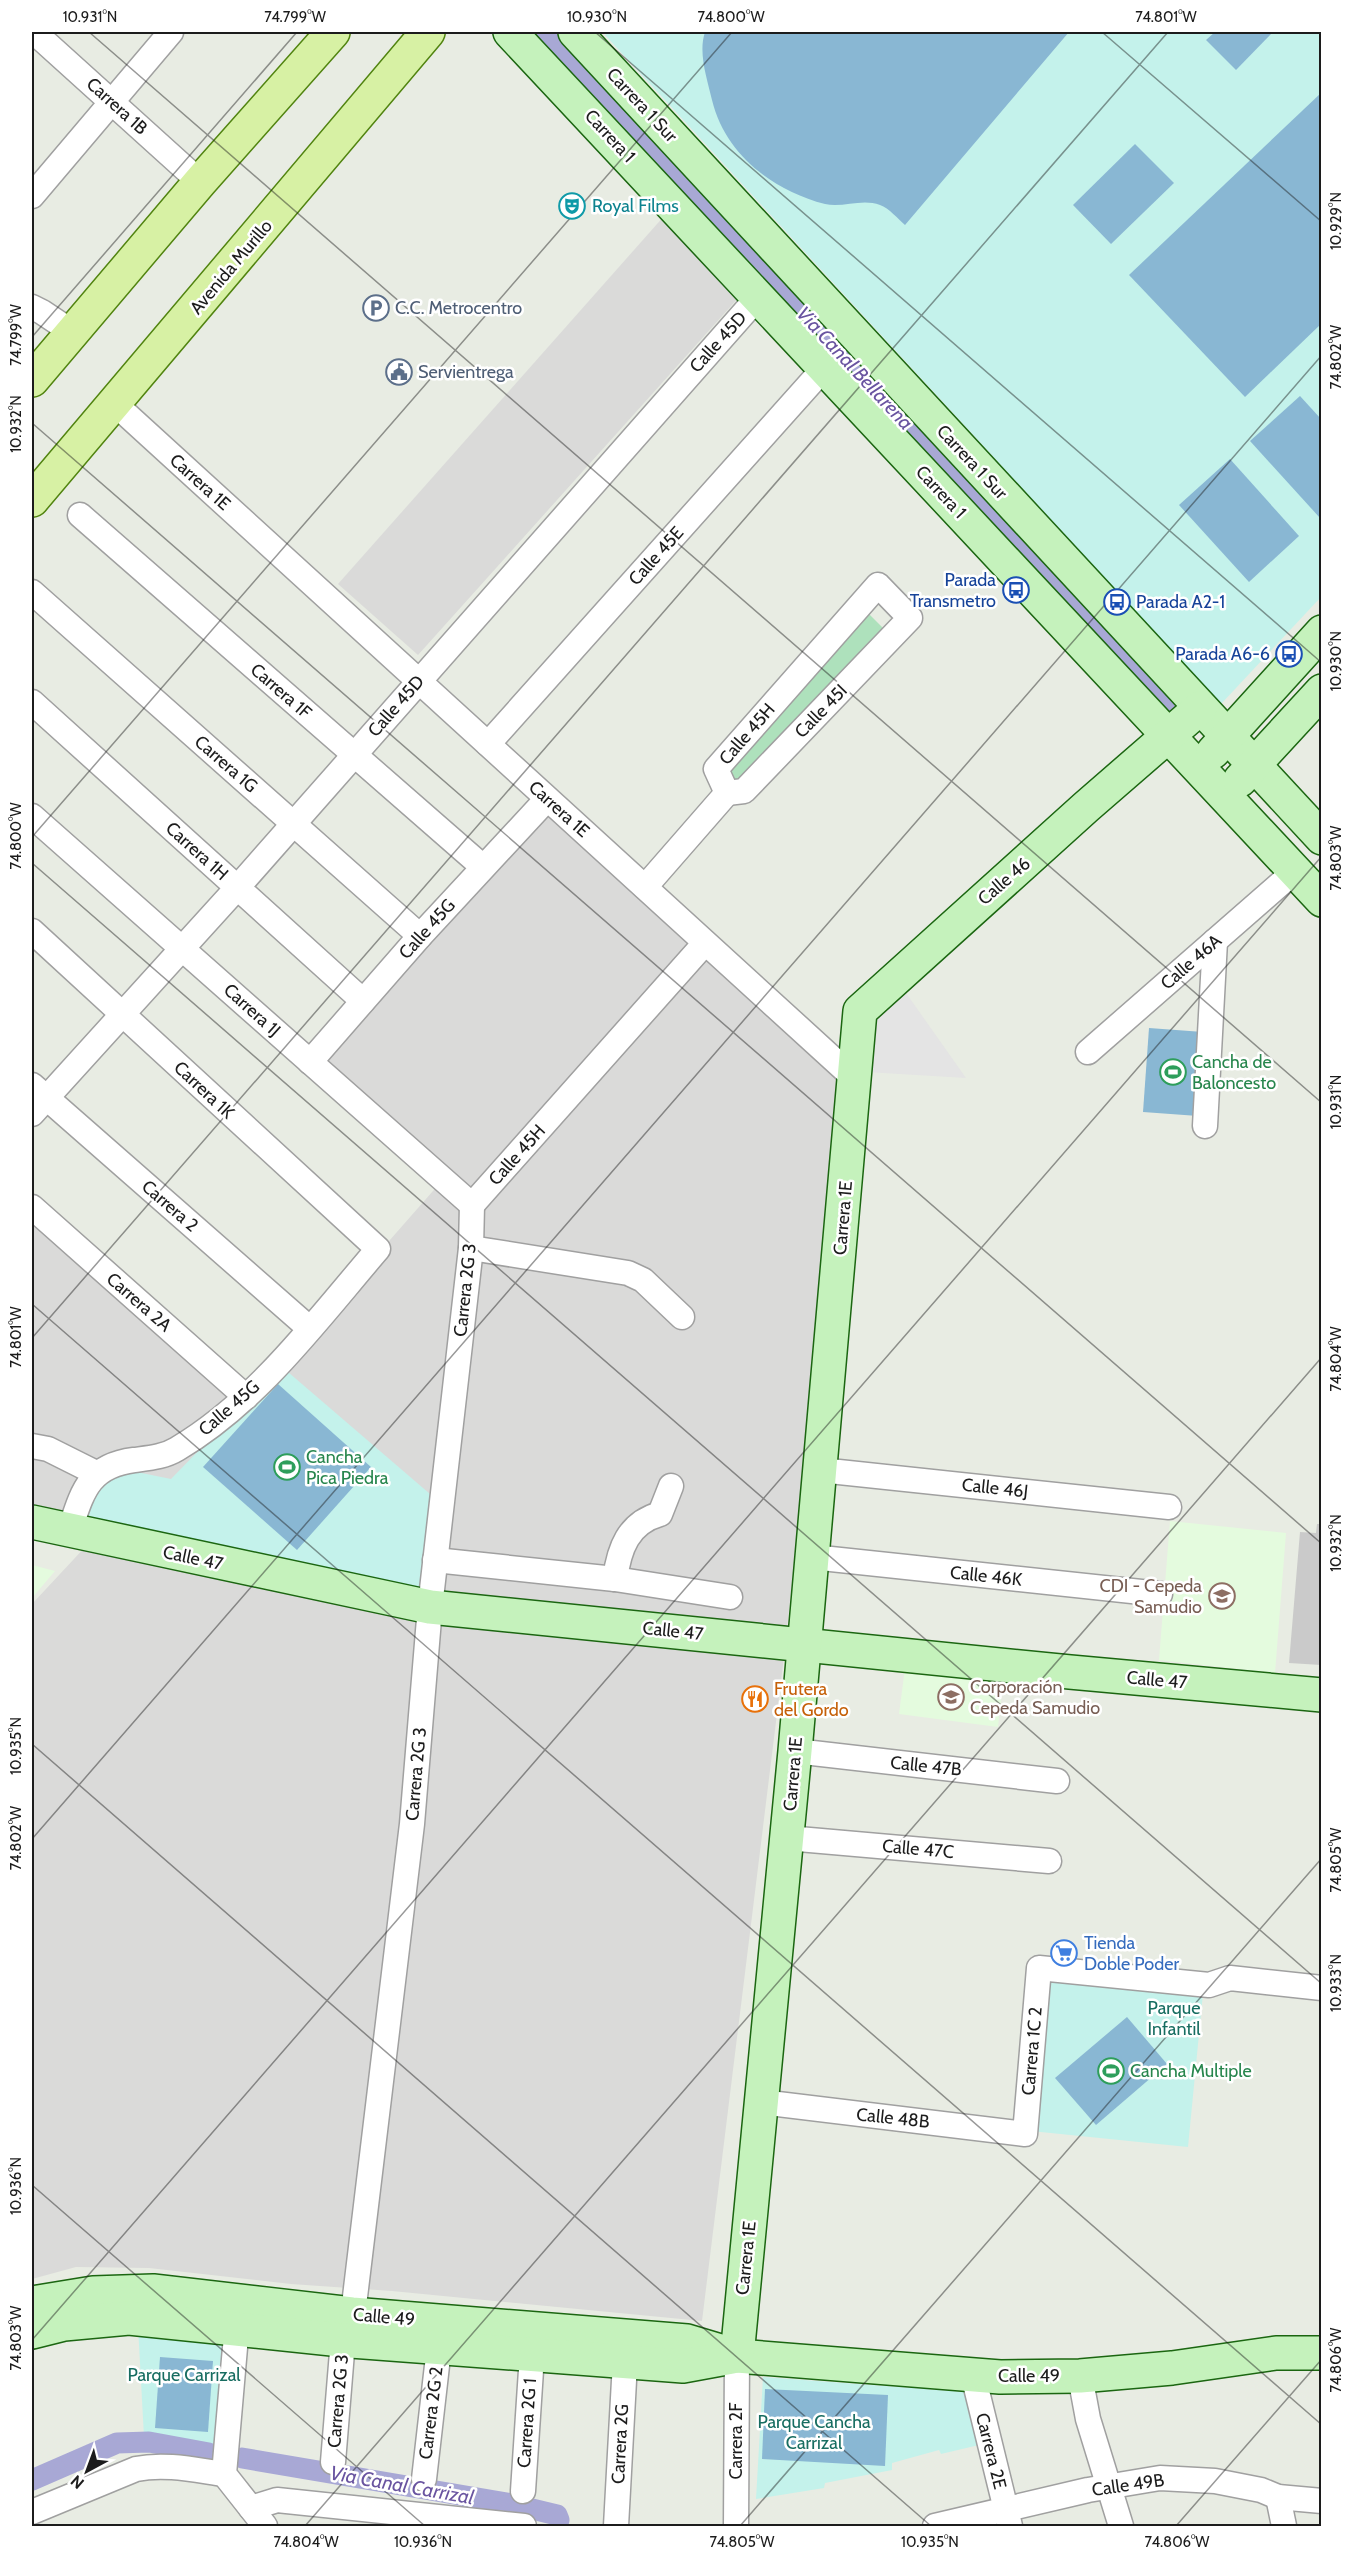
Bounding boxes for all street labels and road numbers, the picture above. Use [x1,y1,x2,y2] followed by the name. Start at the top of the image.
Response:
[602,63,682,147] street label: Carrera 1 Sur
[82,73,152,139] street label: Carrera 1B
[580,105,640,167] street label: Carrera 1
[185,215,277,319] street label: Avenida Murillo
[685,307,751,377] street label: Calle 45D
[932,420,1012,504] street label: Carrera 1 Sur
[165,449,235,515] street label: Carrera 1E
[911,461,971,523] street label: Carrera 1
[624,522,688,590] street label: Calle 45E
[246,659,316,724] street label: Carrera 1F
[363,671,429,741] street label: Calle 45D
[790,680,852,742] street label: Calle 45I
[714,699,780,769] street label: Calle 45H
[190,731,262,797] street label: Carrera 1G
[524,776,594,842] street label: Carrera 1E
[161,817,233,885] street label: Carrera 1H
[973,852,1035,910] street label: Calle 46
[394,894,460,964] street label: Calle 45G
[1156,930,1226,994] street label: Calle 46A
[219,979,285,1041] street label: Carrera 1J
[169,1057,239,1124] street label: Carrera 1K
[484,1120,550,1190] street label: Calle 45H
[137,1175,203,1237] street label: Carrera 2
[829,1180,857,1256] street label: Carrera 1E
[449,1242,481,1338] street label: Carrera 2G 3
[102,1268,176,1336] street label: Carrera 2A
[194,1376,264,1440] street label: Calle 45G
[961,1474,1029,1502] street label: Calle 46J
[161,1541,225,1575] street label: Calle 47
[949,1561,1024,1591] street label: Calle 46K
[642,1617,704,1645] street label: Calle 47
[1126,1666,1188,1694] street label: Calle 47
[401,1726,431,1822] street label: Carrera 2G 3
[779,1736,807,1812] street label: Carrera 1E
[889,1751,963,1781] street label: Calle 47B
[881,1835,955,1863] street label: Calle 47C
[1017,2006,1047,2096] street label: Carrera 1C 2
[855,2103,931,2133] street label: Calle 48B
[731,2220,761,2296] street label: Carrera 1E
[352,2303,416,2331] street label: Calle 49
[323,2353,353,2449] street label: Carrera 2G 3
[414,2365,448,2461] street label: Carrera 2G 2
[998,2365,1060,2387] street label: Calle 49
[513,2377,541,2469] street label: Carrera 2G 1
[725,2402,747,2480] street label: Carrera 2F
[607,2404,633,2484] street label: Carrera 2G
[971,2411,1011,2491] street label: Carrera 2E
[1090,2469,1166,2501] street label: Calle 49B

